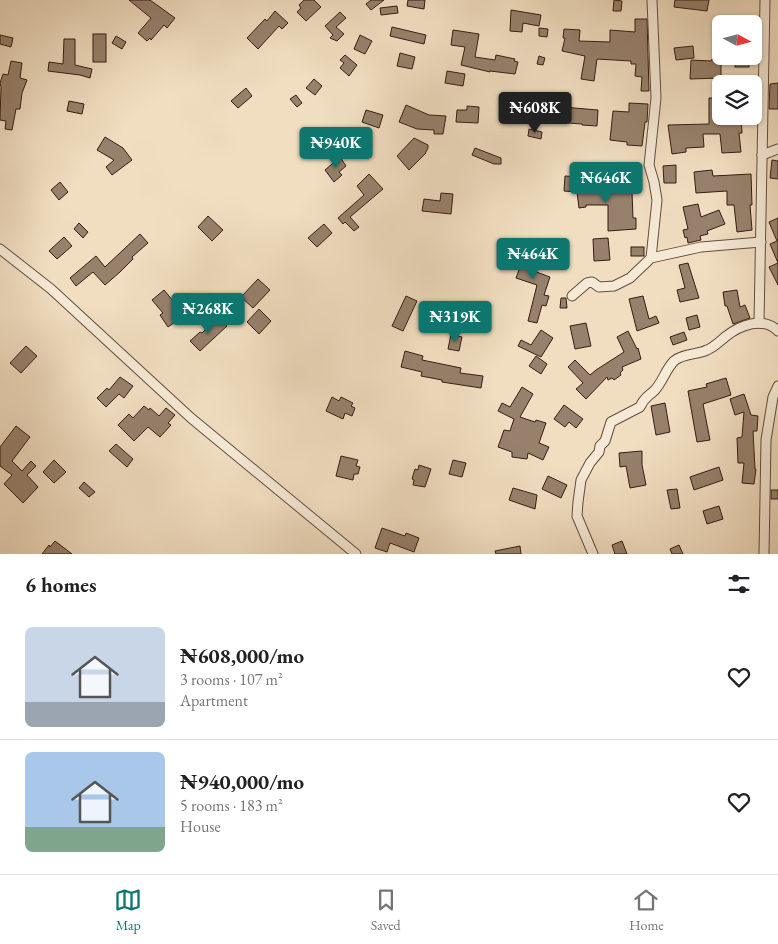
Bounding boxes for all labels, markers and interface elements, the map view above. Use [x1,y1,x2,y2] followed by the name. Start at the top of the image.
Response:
[712,15,762,65] north arrow
[712,15,762,125] map controls
[712,75,762,125] button: layers
[500,92,570,134] pin: ₦608K
[510,97,560,118] text: ₦608K
[301,126,371,169] pin: ₦940K
[311,132,361,153] text: ₦940K
[571,162,641,204] pin: ₦646K
[581,167,631,188] text: ₦646K
[498,238,568,280] pin: ₦464K
[508,243,558,264] text: ₦464K
[173,292,243,335] pin: ₦268K
[183,298,233,319] text: ₦268K
[420,300,490,343] pin: ₦319K
[430,306,480,327] text: ₦319K
[725,570,753,598] icon: filters
[25,571,97,598] text: 6 homes
[180,642,304,669] text: ₦608,000/mo
[65,647,125,707] icon: home
[725,663,753,691] icon: heart
[180,669,283,690] text: 3 rooms · 107 m²
[180,690,248,711] text: Apartment
[180,768,304,795] text: ₦940,000/mo
[65,772,125,832] icon: home
[725,788,753,816] icon: heart
[180,795,283,816] text: 5 rooms · 183 m²
[180,816,221,837] text: House
[114,886,142,934] tab: Map
[371,886,401,934] tab: Saved
[629,886,664,934] tab: Home

